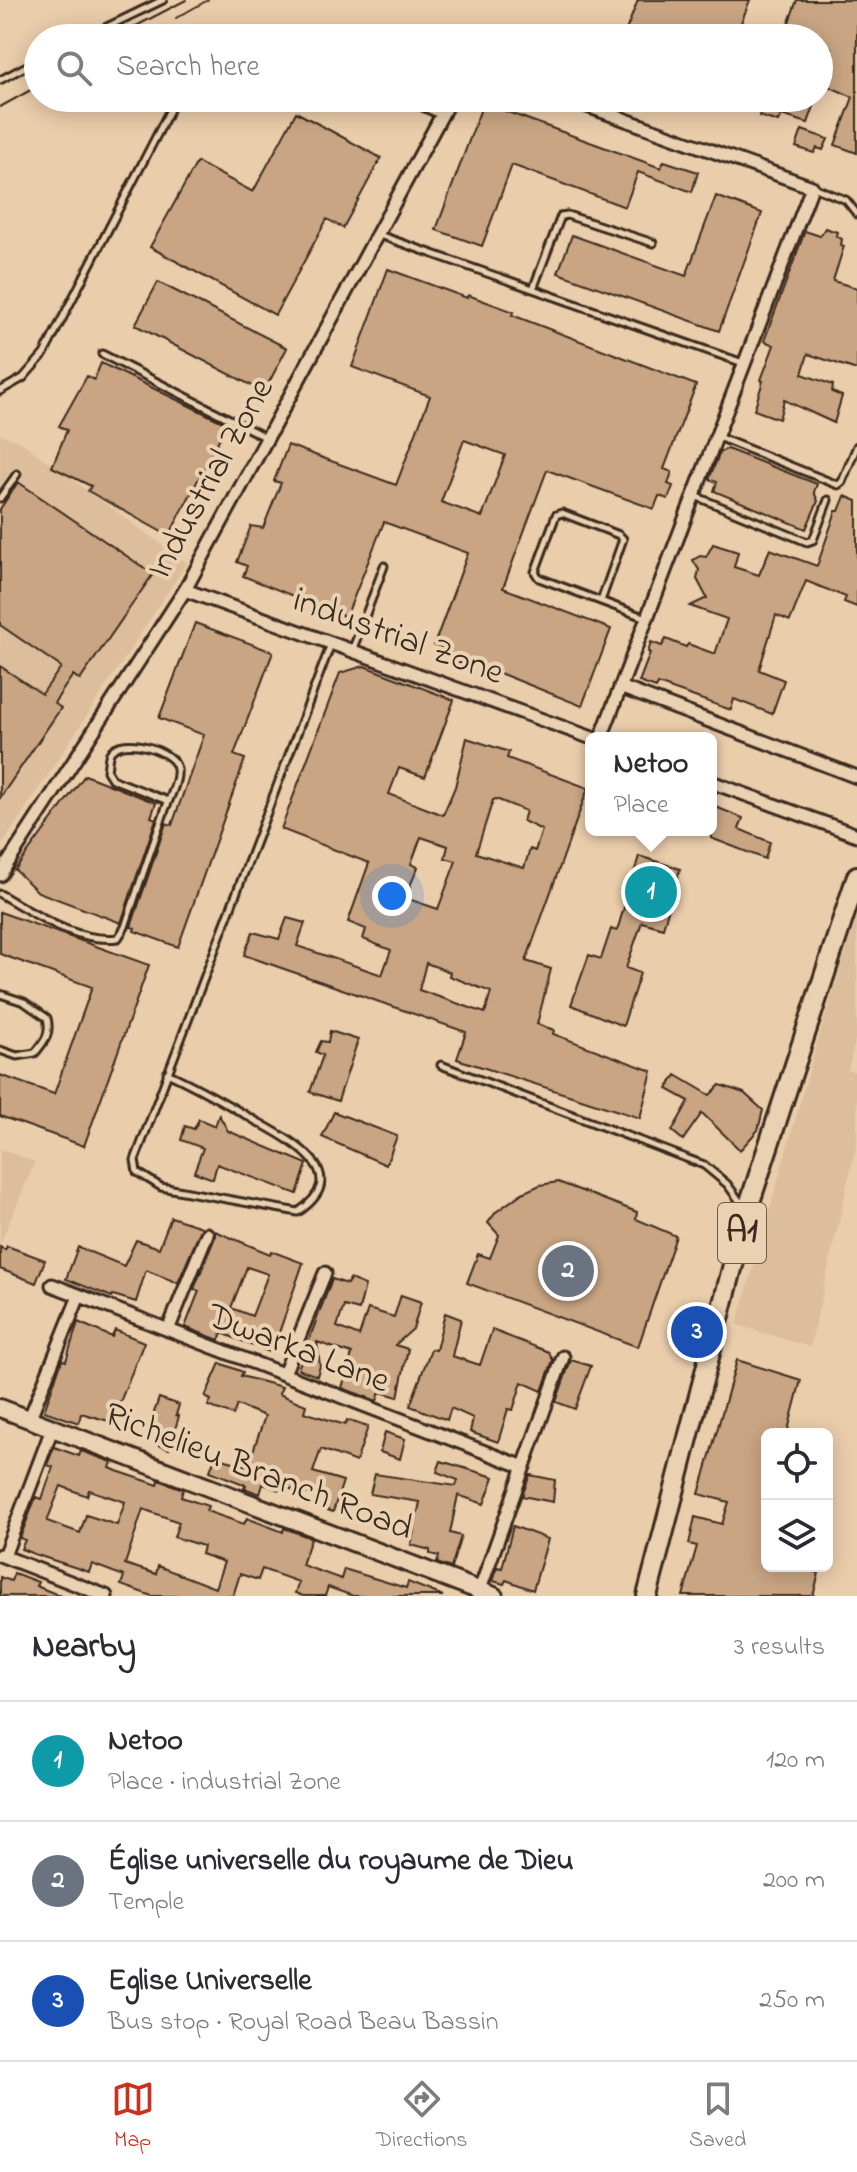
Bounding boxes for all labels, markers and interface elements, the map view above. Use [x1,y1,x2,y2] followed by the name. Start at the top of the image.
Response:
[24,24,833,112] search box
[52,46,96,90] icon: search
[116,46,260,90] text: Search here
[135,368,290,589] street label: Industrial Zone
[285,575,511,701] street label: industrial Zone
[585,732,717,836] popup
[614,743,688,787] text: Netoo
[614,787,669,825] text: Place
[625,862,677,922] pin: 1
[372,876,412,916] your location
[718,1203,766,1263] road number: A1
[542,1241,594,1301] pin: 2
[198,1291,398,1409] street label: Dwarka Lane
[671,1302,723,1362] pin: 3
[96,1390,420,1556] street label: Richelieu Branch Road
[761,1428,833,1572] map controls
[761,1428,833,1500] button: locate
[761,1500,833,1572] button: layers
[32,1623,136,1673] text: Nearby
[734,1629,825,1667] text: 3 results
[108,1720,183,1764] text: Netoo
[54,1742,62,1780] text: 1
[766,1742,825,1780] text: 120 m
[108,1764,341,1802] text: Place · industrial Zone
[108,1840,574,1884] text: Église universelle du royaume de Dieu
[52,1862,64,1900] text: 2
[763,1862,825,1900] text: 200 m
[108,1884,184,1922] text: Temple
[108,1960,312,2004] text: Eglise Universelle
[53,1982,63,2020] text: 3
[759,1982,825,2020] text: 250 m
[108,2004,499,2042] text: Bus stop · Royal Road Beau Bassin
[111,2077,155,2157] tab: Map
[376,2077,468,2157] tab: Directions
[689,2077,746,2157] tab: Saved

